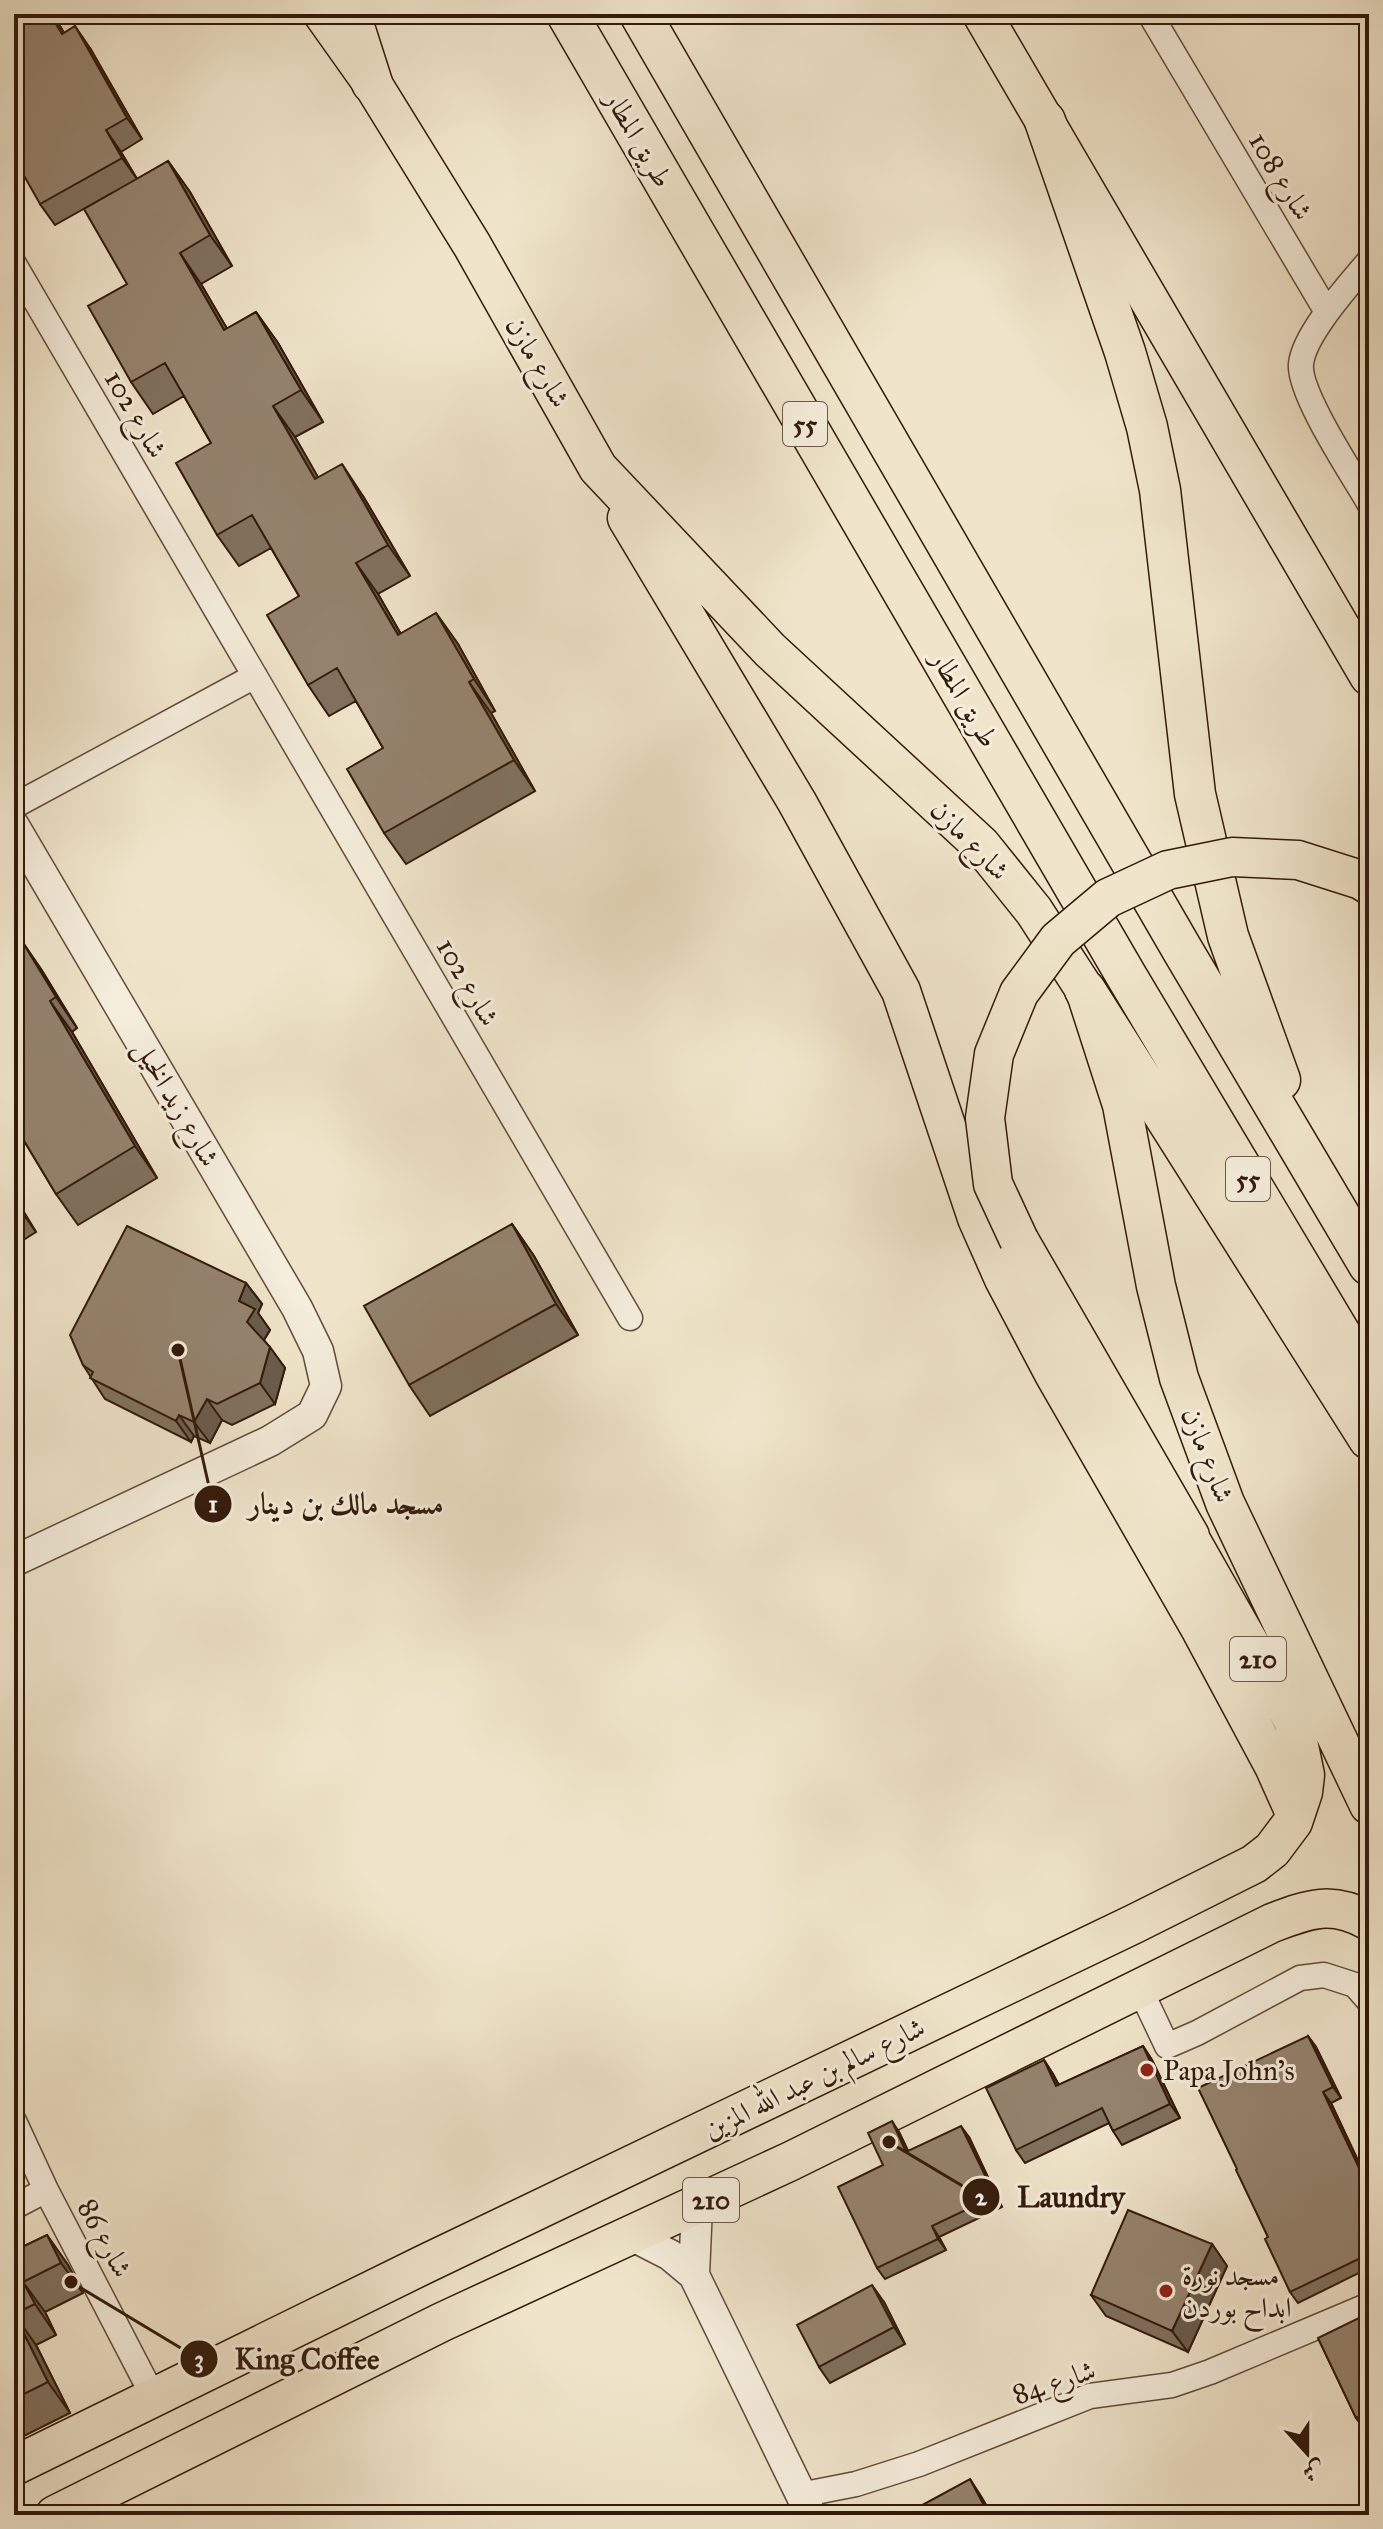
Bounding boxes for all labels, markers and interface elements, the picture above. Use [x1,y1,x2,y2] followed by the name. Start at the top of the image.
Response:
[596,82,681,194] street label: طريق المطار
[1236,126,1321,230] street label: شارع 108
[493,310,578,417] street label: شارع مازن
[92,364,175,467] street label: شارع 102
[783,402,827,446] road number: 55
[922,642,1007,754] street label: طريق المطار
[919,792,1017,892] street label: شارع مازن
[424,932,507,1035] street label: شارع 102
[121,1033,227,1176] street label: شارع زيد الخيل
[1226,1157,1270,1201] road number: 55
[1168,1402,1242,1510] street label: شارع مازن
[193,1477,460,1531] callout: مسجد مالك بن دينار
[245,1486,444,1523] text: مسجد مالك بن دينار
[208,1489,218,1519] text: 1
[1230,1637,1286,1681] road number: 210
[696,2006,934,2153] street label: شارع سالم بن عبد الله المزين
[1163,2053,1295,2088] place label: Papa John's
[1138,2061,1156,2079] marker: Papa John's
[961,2170,1141,2224] callout: Laundry
[683,2178,739,2222] road number: 210
[1017,2179,1126,2215] text: Laundry
[975,2182,988,2212] text: 2
[65,2193,140,2286] street label: شارع 86
[1182,2258,1292,2333] place label: مسجد نورة ابداح بوردن
[1157,2282,1175,2300] marker: مسجد نورة ابداح بوردن
[179,2332,395,2386] callout: King Coffee
[235,2341,380,2377] text: King Coffee
[194,2344,204,2374] text: 3
[1008,2352,1102,2418] street label: شارع 84
[1267,2413,1347,2493] north arrow
[1299,2455,1329,2488] text: ش

